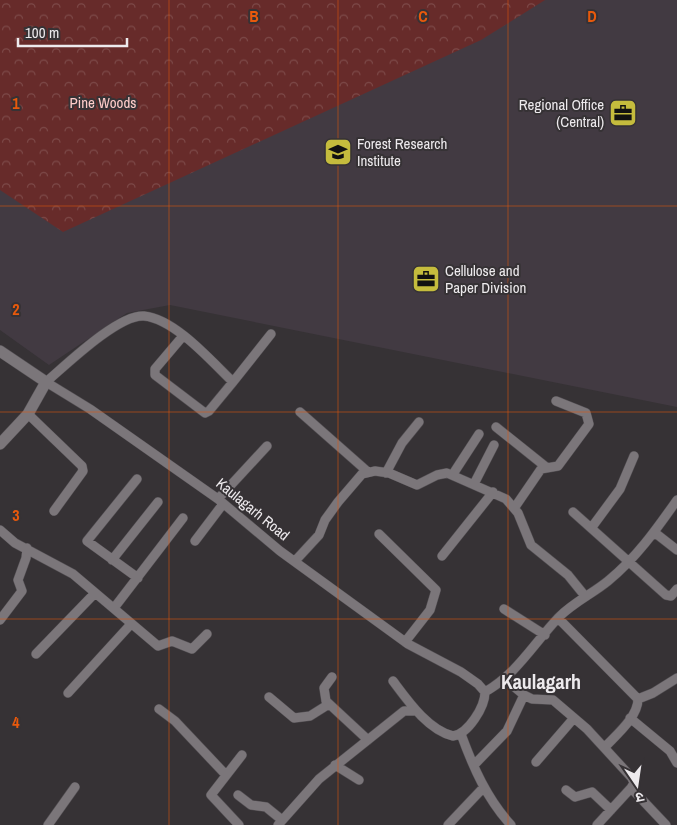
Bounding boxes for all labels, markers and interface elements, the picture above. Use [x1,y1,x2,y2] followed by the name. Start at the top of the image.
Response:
[249,5,259,27] text: B
[418,5,428,27] text: C
[587,5,597,27] text: D
[18,15,126,47] scale bar
[25,22,59,43] text: 100 m
[12,92,20,114] text: 1
[70,92,136,113] park label: Pine Woods
[519,94,604,132] place label: Regional Office (Central)
[608,98,638,128] office icon: Regional Office (Central)
[357,133,447,171] place label: Forest Research Institute
[323,137,353,167] school or university icon: Forest Research Institute
[445,260,526,298] place label: Cellulose and Paper Division
[411,264,441,294] office icon: Cellulose and Paper Division
[12,298,20,320] text: 2
[212,473,294,545] street label: Kaulagarh Road
[12,504,20,526] text: 3
[501,668,581,695] district label: Kaulagarh
[12,711,20,733] text: 4
[612,760,662,810] north arrow
[633,788,646,808] text: उ

